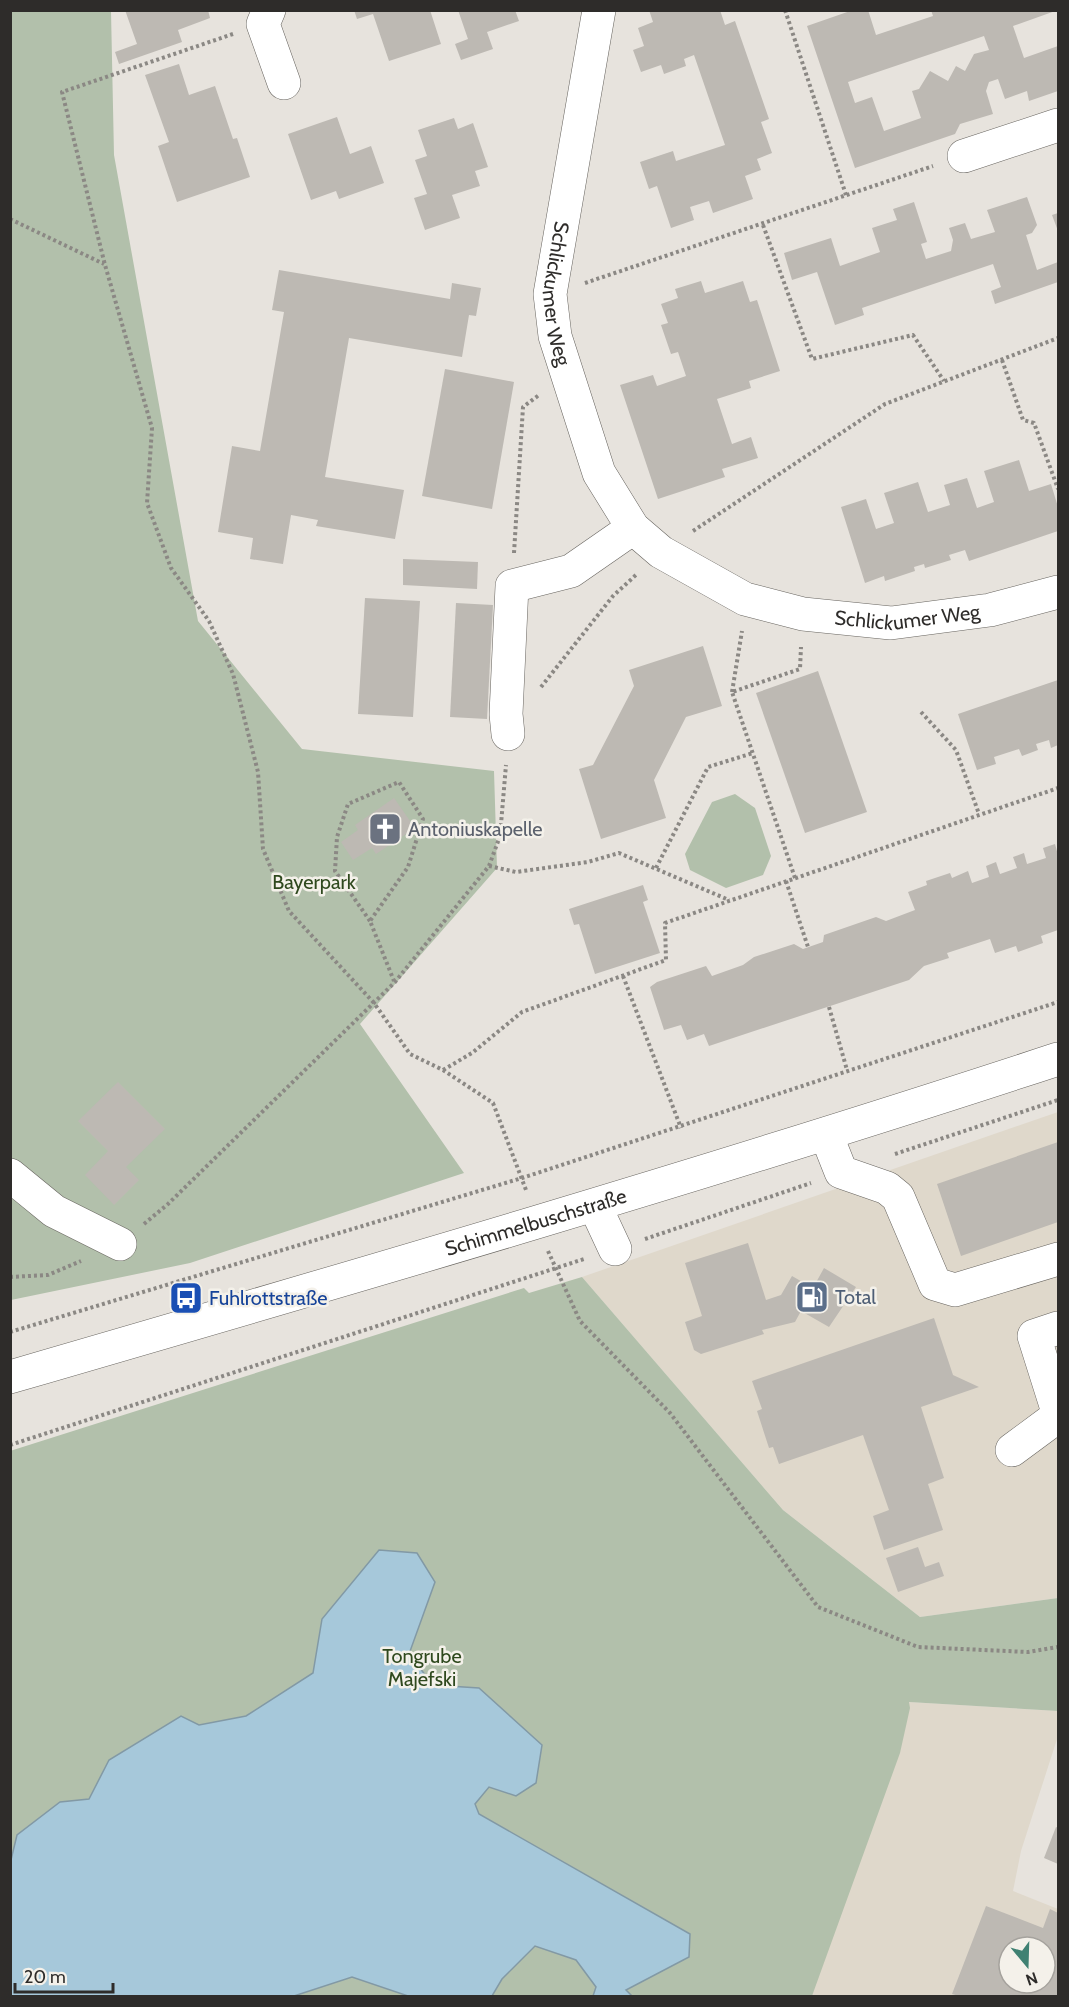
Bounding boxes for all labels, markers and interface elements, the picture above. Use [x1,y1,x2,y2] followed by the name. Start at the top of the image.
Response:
[538,220,576,370] street label: Schlickumer Weg
[833,599,982,635] street label: Schlickumer Weg
[367,811,403,847] church icon: Antoniuskapelle
[408,817,543,841] place label: Antoniuskapelle
[272,870,356,894] park label: Bayerpark
[442,1184,629,1261] street label: Schimmelbuschstraße
[794,1279,830,1315] fuel station icon: Total
[168,1280,204,1316] bus stop icon: Fuhlrottstraße
[835,1285,876,1309] place label: Total
[209,1286,328,1310] place label: Fuhlrottstraße
[382,1644,462,1691] park label: Tongrube Majefski
[997,1935,1057,1995] north arrow
[15,1956,112,1994] scale bar
[24,1966,66,1988] text: 20 m
[1023,1968,1040,1990] text: N

